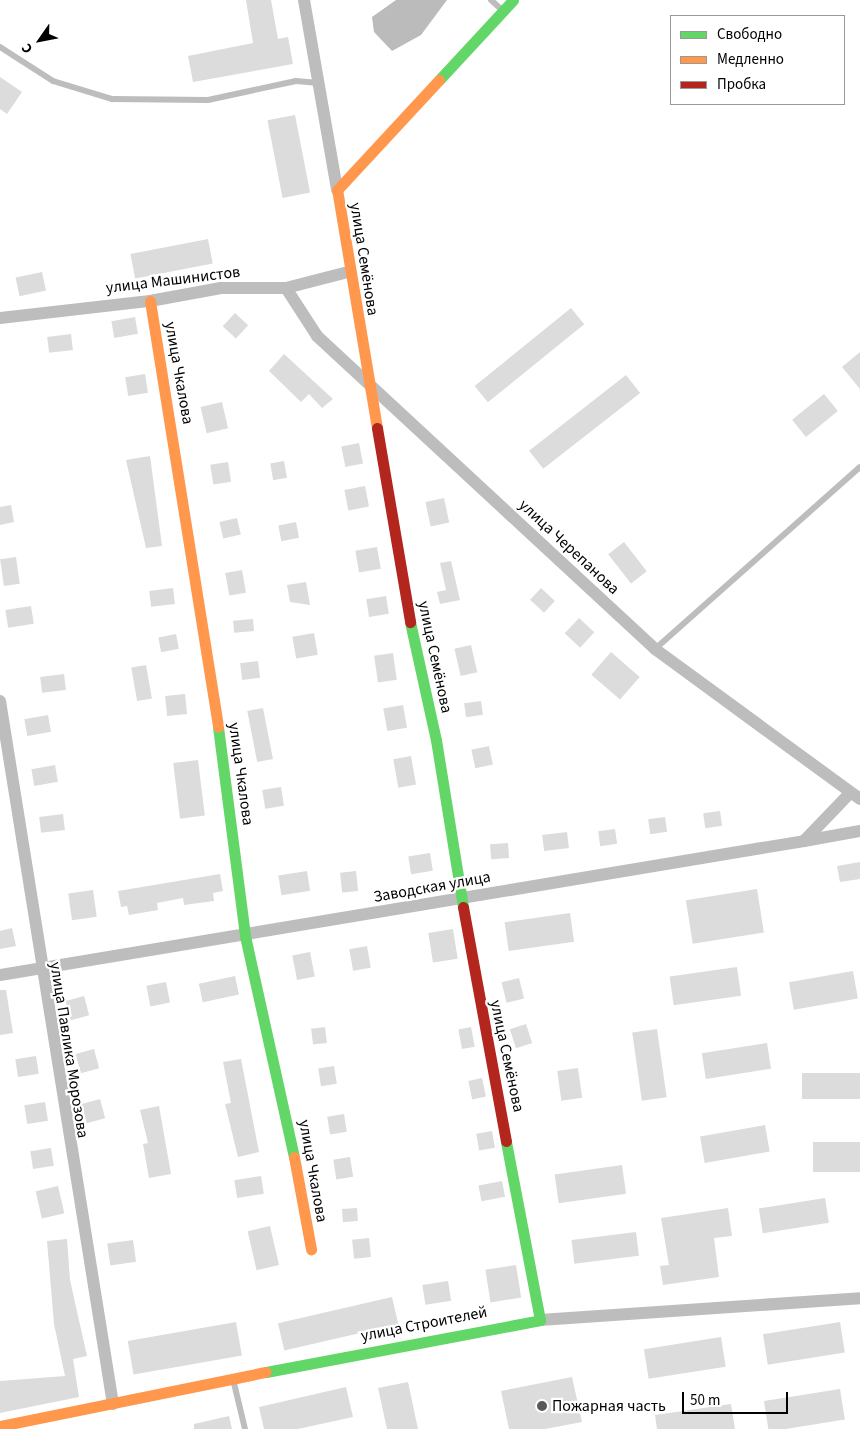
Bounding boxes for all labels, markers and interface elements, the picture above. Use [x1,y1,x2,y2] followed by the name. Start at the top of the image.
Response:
[15,15,65,65] north arrow
[670,15,845,105] legend
[717,24,782,45] text: Свободно
[17,39,38,57] text: С
[717,49,784,70] text: Медленно
[717,74,766,95] text: Пробка
[346,201,382,317] street label: улица Семёнова
[105,262,241,298] street label: улица Машинистов
[161,320,197,426] street label: улица Чкалова
[515,496,623,598] street label: улица Черепанова
[414,599,456,715] street label: улица Семёнова
[224,721,258,827] street label: улица Чкалова
[372,867,492,907] street label: Заводская улица
[46,961,92,1139] street label: улица Павлика Морозова
[486,998,528,1114] street label: улица Семёнова
[295,1118,331,1224] street label: улица Чкалова
[359,1302,489,1346] street label: улица Строителей
[685,1382,791,1414] scale bar
[690,1390,720,1411] text: 50 m
[552,1396,666,1416] place label: Пожарная часть
[536,1400,548,1412] marker: Пожарная часть

